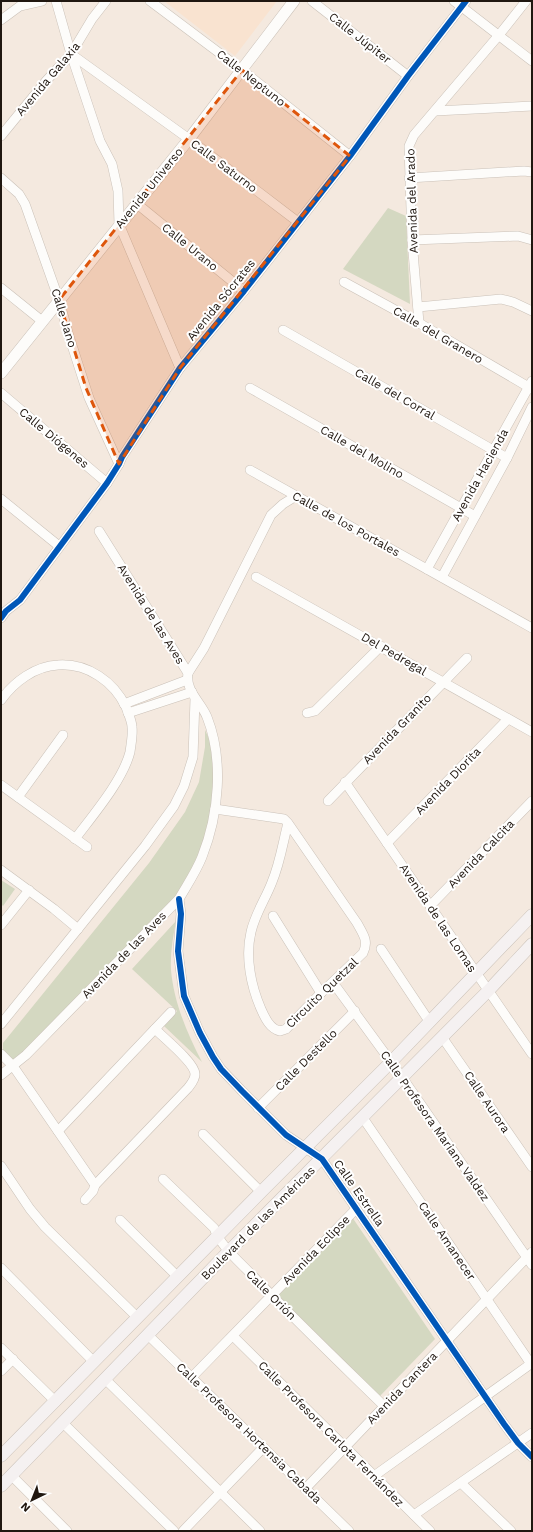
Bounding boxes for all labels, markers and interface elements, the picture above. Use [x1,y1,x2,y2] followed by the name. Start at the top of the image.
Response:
[326,9,394,67] street label: Calle Júpiter
[13,39,83,119] street label: Avenida Galaxia
[214,47,288,109] street label: Calle Neptuno
[188,136,260,196] street label: Calle Saturno
[112,145,186,231] street label: Avenida Universo
[403,148,421,254] street label: Avenida del Arado
[159,220,221,274] street label: Calle Urano
[184,257,258,343] street label: Avenida Sócrates
[48,287,80,349] street label: Calle Jano
[390,304,486,366] street label: Calle del Granero
[352,365,438,423] street label: Calle del Corral
[16,405,92,471] street label: Calle Diógenes
[318,422,406,482] street label: Calle del Molino
[449,426,511,524] street label: Avenida Hacienda
[290,489,402,559] street label: Calle de los Portales
[114,561,188,667] street label: Avenida de las Aves
[359,630,429,678] street label: Del Pedregal
[360,691,434,767] street label: Avenida Granito
[412,744,484,818] street label: Avenida Diorita
[445,817,517,891] street label: Avenida Calcita
[397,861,479,975] street label: Avenida de las Lomas
[79,909,169,1001] street label: Avenida de las Aves
[283,955,361,1031] street label: Circuito Quetzal
[272,1026,340,1094] street label: Calle Destello
[377,1048,493,1204] street label: Calle Profesora Mariana Valdez
[461,1068,513,1136] street label: Calle Aurora
[331,1157,387,1229] street label: Calle Estrella
[198,1163,318,1283] street label: Boulevard de las Américas
[415,1199,479,1283] street label: Calle Amanecer
[279,1212,353,1288] street label: Avenida Eclipse
[243,1267,299,1323] street label: Calle Orión
[364,1349,440,1427] street label: Avenida Cantera
[255,1358,407,1510] street label: Calle Profesora Carlota Fernández
[173,1360,325,1506] street label: Calle Profesora Hortensia Cabada
[12,1480,52,1520] north arrow
[18,1499,33,1514] text: N

